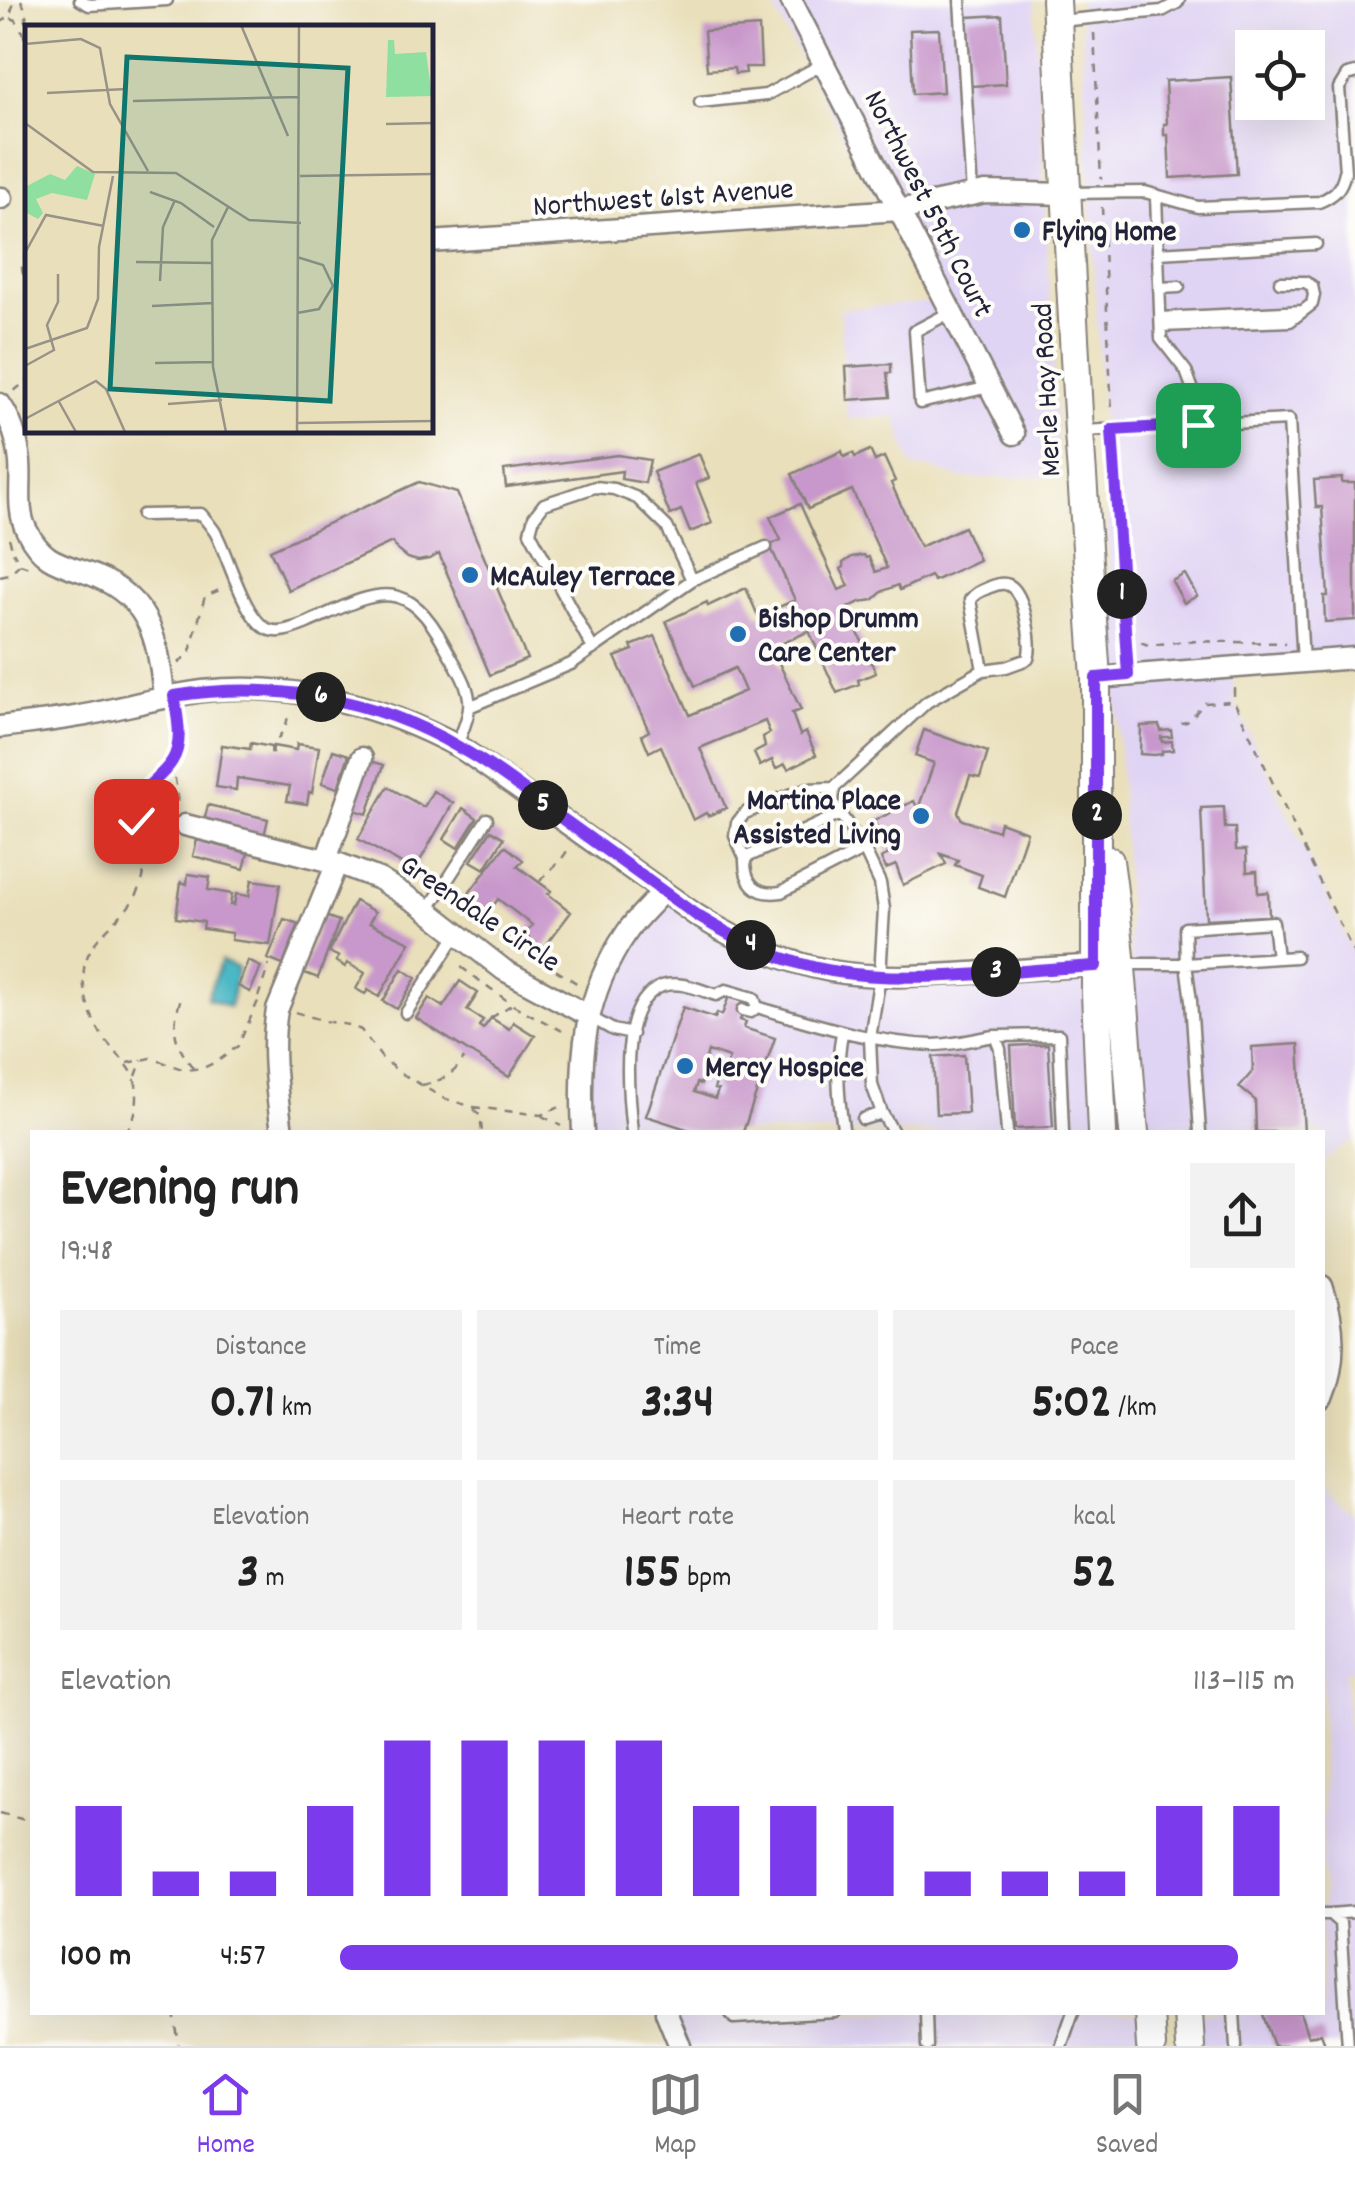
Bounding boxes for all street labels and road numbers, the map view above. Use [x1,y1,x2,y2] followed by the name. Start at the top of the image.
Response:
[850,84,1002,326] street label: Northwest 59th Court
[532,170,795,231] street label: Northwest 61st Avenue
[1023,302,1076,478] street label: Merle Hay Road
[389,846,567,985] street label: Greendale Circle

